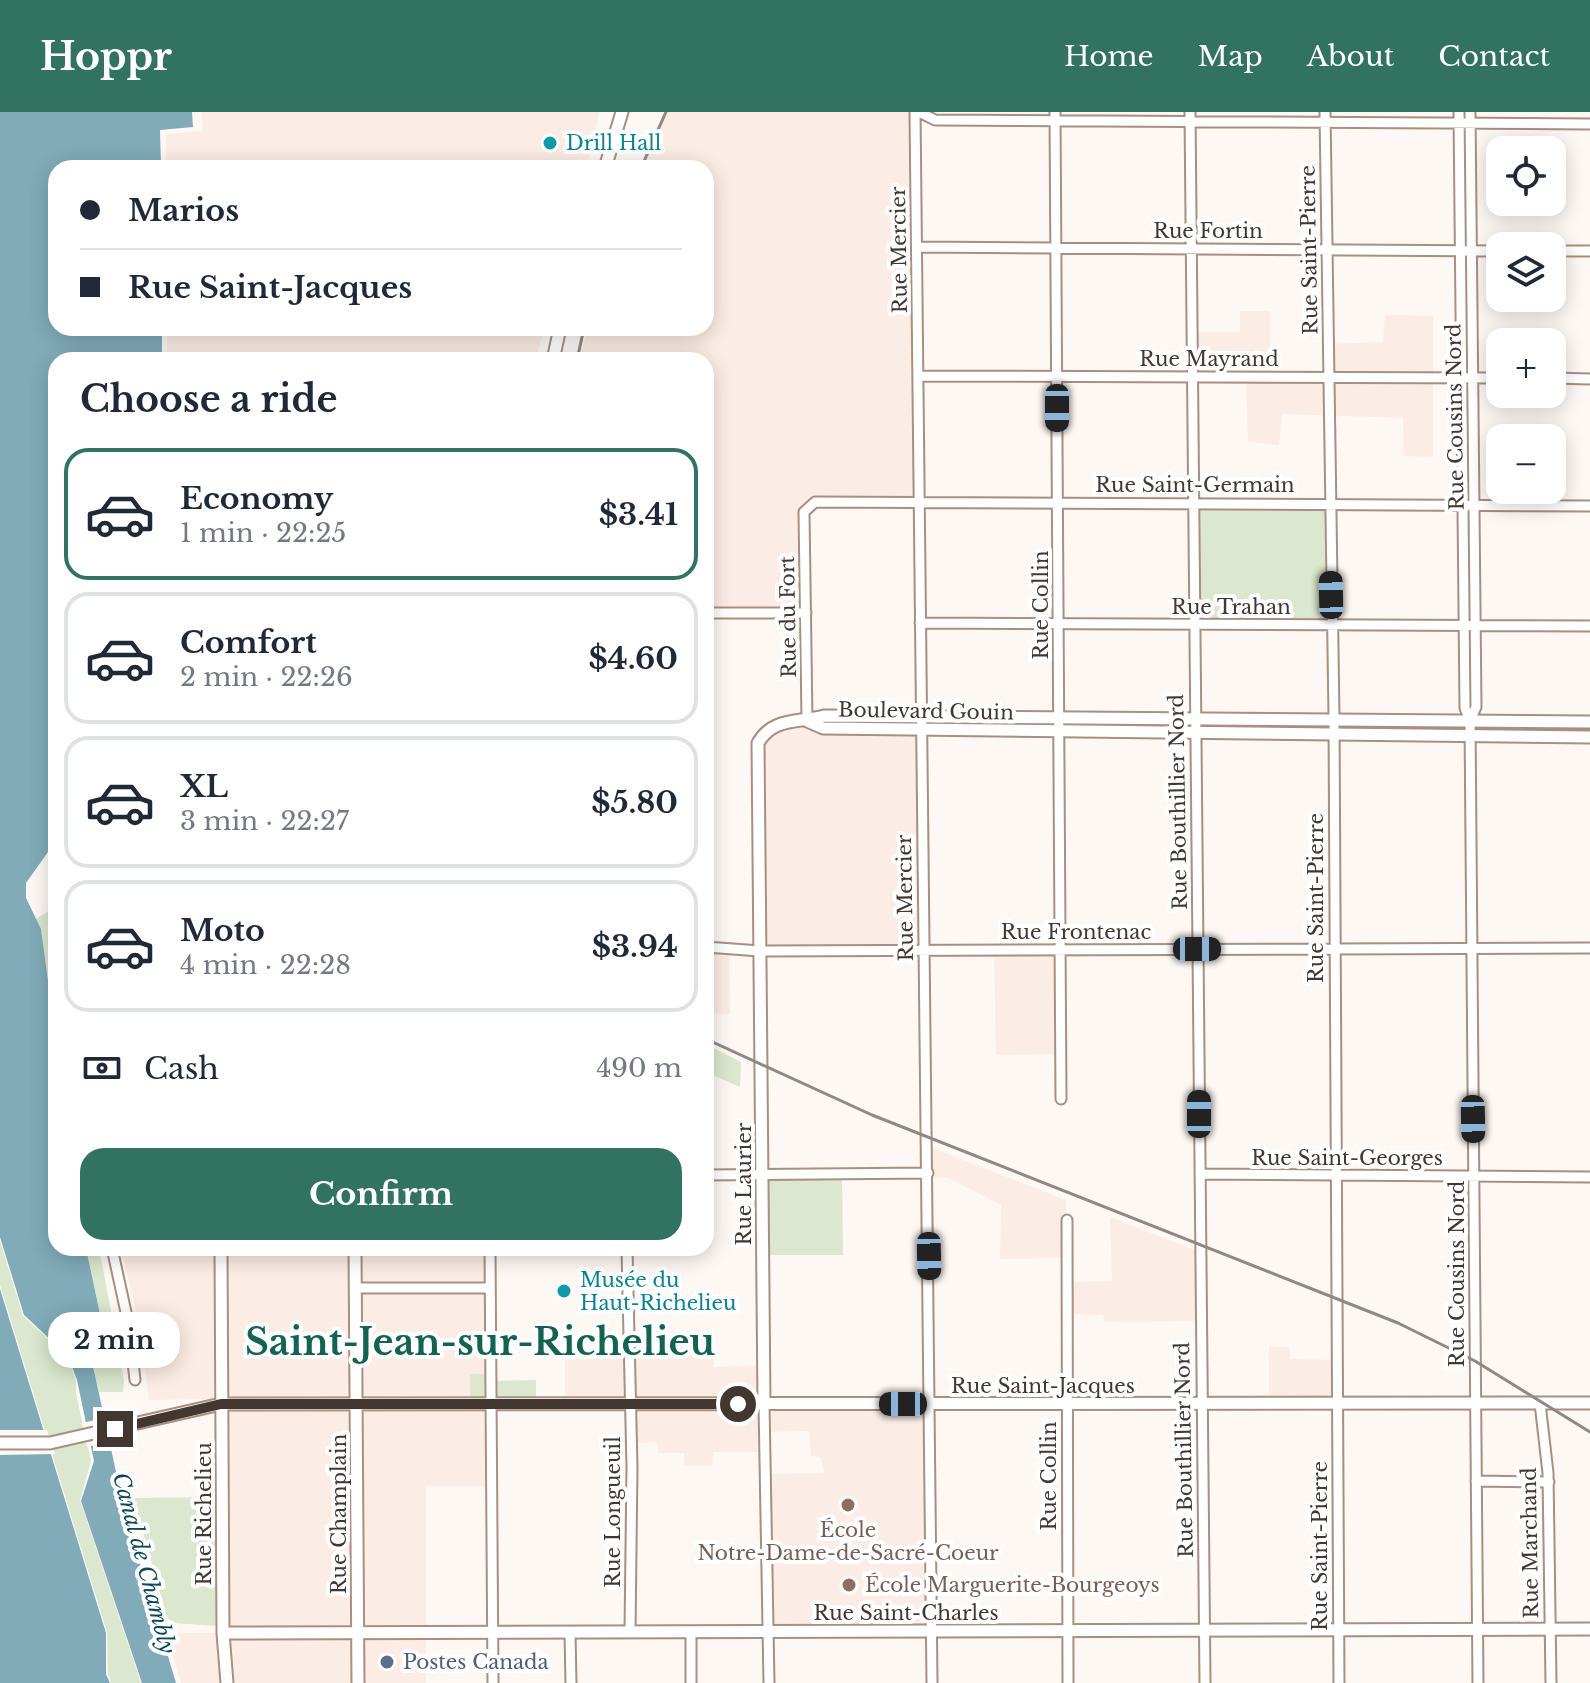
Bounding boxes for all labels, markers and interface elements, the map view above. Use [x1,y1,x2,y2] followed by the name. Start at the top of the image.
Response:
[40,33,172,80] text: Hoppr
[1064,39,1154,74] text: Home
[1198,39,1263,74] text: Map
[1307,39,1394,74] text: About
[1438,39,1550,74] text: Contact
[566,131,661,155] place label: Drill Hall
[541,134,559,152] marker: Drill Hall
[1486,136,1566,504] map controls
[1486,136,1566,216] button: locate
[1296,165,1322,335] street label: Rue Saint-Pierre
[886,186,912,314] street label: Rue Mercier
[128,192,239,229] text: Marios
[1153,219,1263,243] street label: Rue Fortin
[1486,232,1566,312] button: layers
[128,269,412,306] text: Rue Saint-Jacques
[1441,323,1469,511] street label: Rue Cousins Nord
[1486,328,1566,408] button: +
[1139,347,1279,371] street label: Rue Mayrand
[80,377,337,422] text: Choose a ride
[1045,384,1069,432] car
[1486,424,1566,504] button: −
[1095,473,1295,497] street label: Rue Saint-Germain
[84,478,156,550] icon: car
[180,480,333,517] text: Economy
[599,496,678,533] text: $3.41
[180,517,346,549] text: 1 min · 22:25
[1029,550,1053,660] street label: Rue Collin
[775,555,801,678] street label: Rue du Fort
[1319,571,1343,619] car
[1171,595,1291,619] street label: Rue Trahan
[84,622,156,694] icon: car
[180,624,317,661] text: Comfort
[588,640,678,677] text: $4.60
[180,661,353,693] text: 2 min · 22:26
[1164,694,1192,910] street label: Rue Bouthillier Nord
[838,697,1014,725] street label: Boulevard Gouin
[84,766,156,838] icon: car
[180,768,228,805] text: XL
[591,784,678,821] text: $5.80
[180,805,349,837] text: 3 min · 22:27
[1304,813,1328,983] street label: Rue Saint-Pierre
[892,834,918,962] street label: Rue Mercier
[84,910,156,982] icon: car
[180,912,265,949] text: Moto
[1001,920,1151,944] street label: Rue Frontenac
[592,928,678,965] text: $3.94
[1173,937,1221,961] car
[180,949,351,981] text: 4 min · 22:28
[80,1046,124,1090] icon: cash
[144,1050,219,1087] text: Cash
[596,1052,682,1084] text: 490 m
[1187,1090,1211,1138] car
[1461,1095,1485,1143] car
[732,1122,756,1245] street label: Rue Laurier
[1251,1146,1443,1170] street label: Rue Saint-Georges
[80,1148,682,1240] button: Confirm
[1445,1181,1469,1367] street label: Rue Cousins Nord
[917,1232,941,1280] car
[580,1268,736,1315] place label: Musée du Haut-Richelieu
[555,1282,573,1300] marker: Musée du Haut-Richelieu
[49,1313,181,1369] callout: 2 min
[245,1320,715,1365] district label: Saint-Jean-sur-Richelieu
[74,1324,154,1356] text: 2 min
[1170,1342,1198,1558] street label: Rue Bouthillier Nord
[951,1374,1135,1398] street label: Rue Saint-Jacques
[720,1386,756,1422] route start
[879,1392,927,1416] car
[97,1411,133,1447] route end
[1037,1421,1061,1531] street label: Rue Collin
[327,1434,351,1594] street label: Rue Champlain
[601,1436,625,1588] street label: Rue Longueuil
[192,1442,216,1586] street label: Rue Richelieu
[1308,1461,1332,1631] street label: Rue Saint-Pierre
[1517,1467,1543,1619] street label: Rue Marchand
[107,1470,181,1657] water label: Canal de Chambly
[839,1496,857,1514] marker: École Notre-Dame-de-Sacré-Coeur
[697,1517,999,1565] place label: École Notre-Dame-de-Sacré-Coeur
[865,1572,1160,1597] place label: École Marguerite-Bourgeoys
[840,1576,858,1594] marker: École Marguerite-Bourgeoys
[813,1601,999,1625] street label: Rue Saint-Charles
[403,1650,550,1674] place label: Postes Canada
[378,1653,396,1671] marker: Postes Canada

